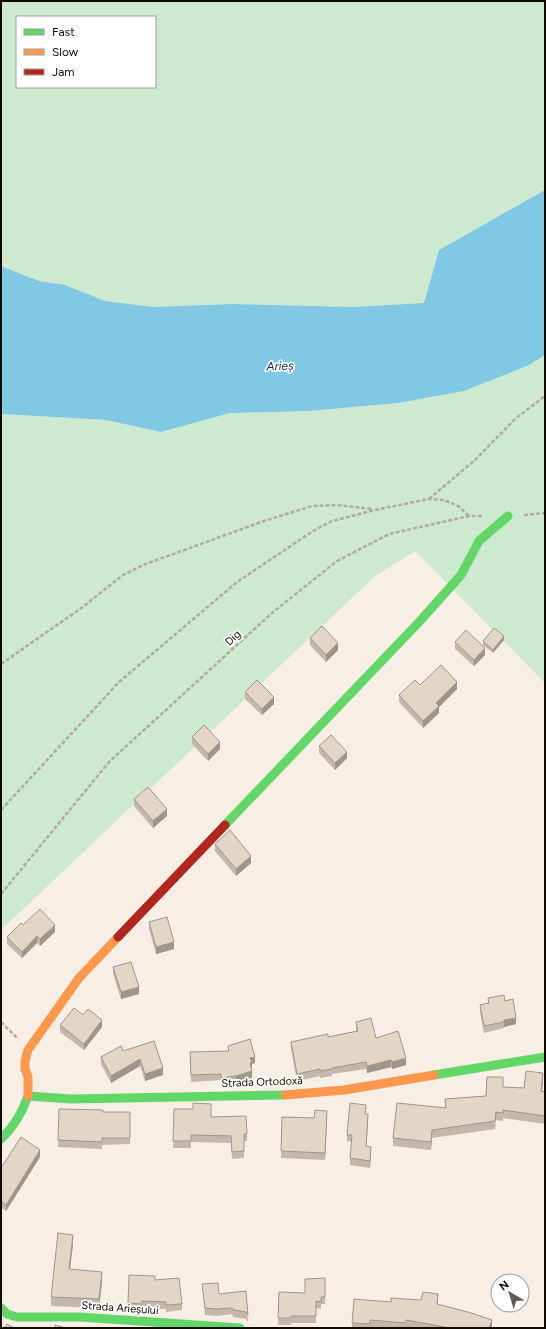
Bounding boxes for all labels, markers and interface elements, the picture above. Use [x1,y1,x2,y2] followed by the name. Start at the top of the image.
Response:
[16,16,156,88] legend
[52,25,75,39] text: Fast
[52,45,79,59] text: Slow
[52,65,75,79] text: Jam
[265,359,294,374] water label: Arieș
[223,628,243,648] street label: Dig
[221,1074,303,1090] street label: Strada Ortodoxă
[490,1273,530,1313] north arrow
[497,1278,512,1293] text: N
[81,1299,159,1317] street label: Strada Arieșului

